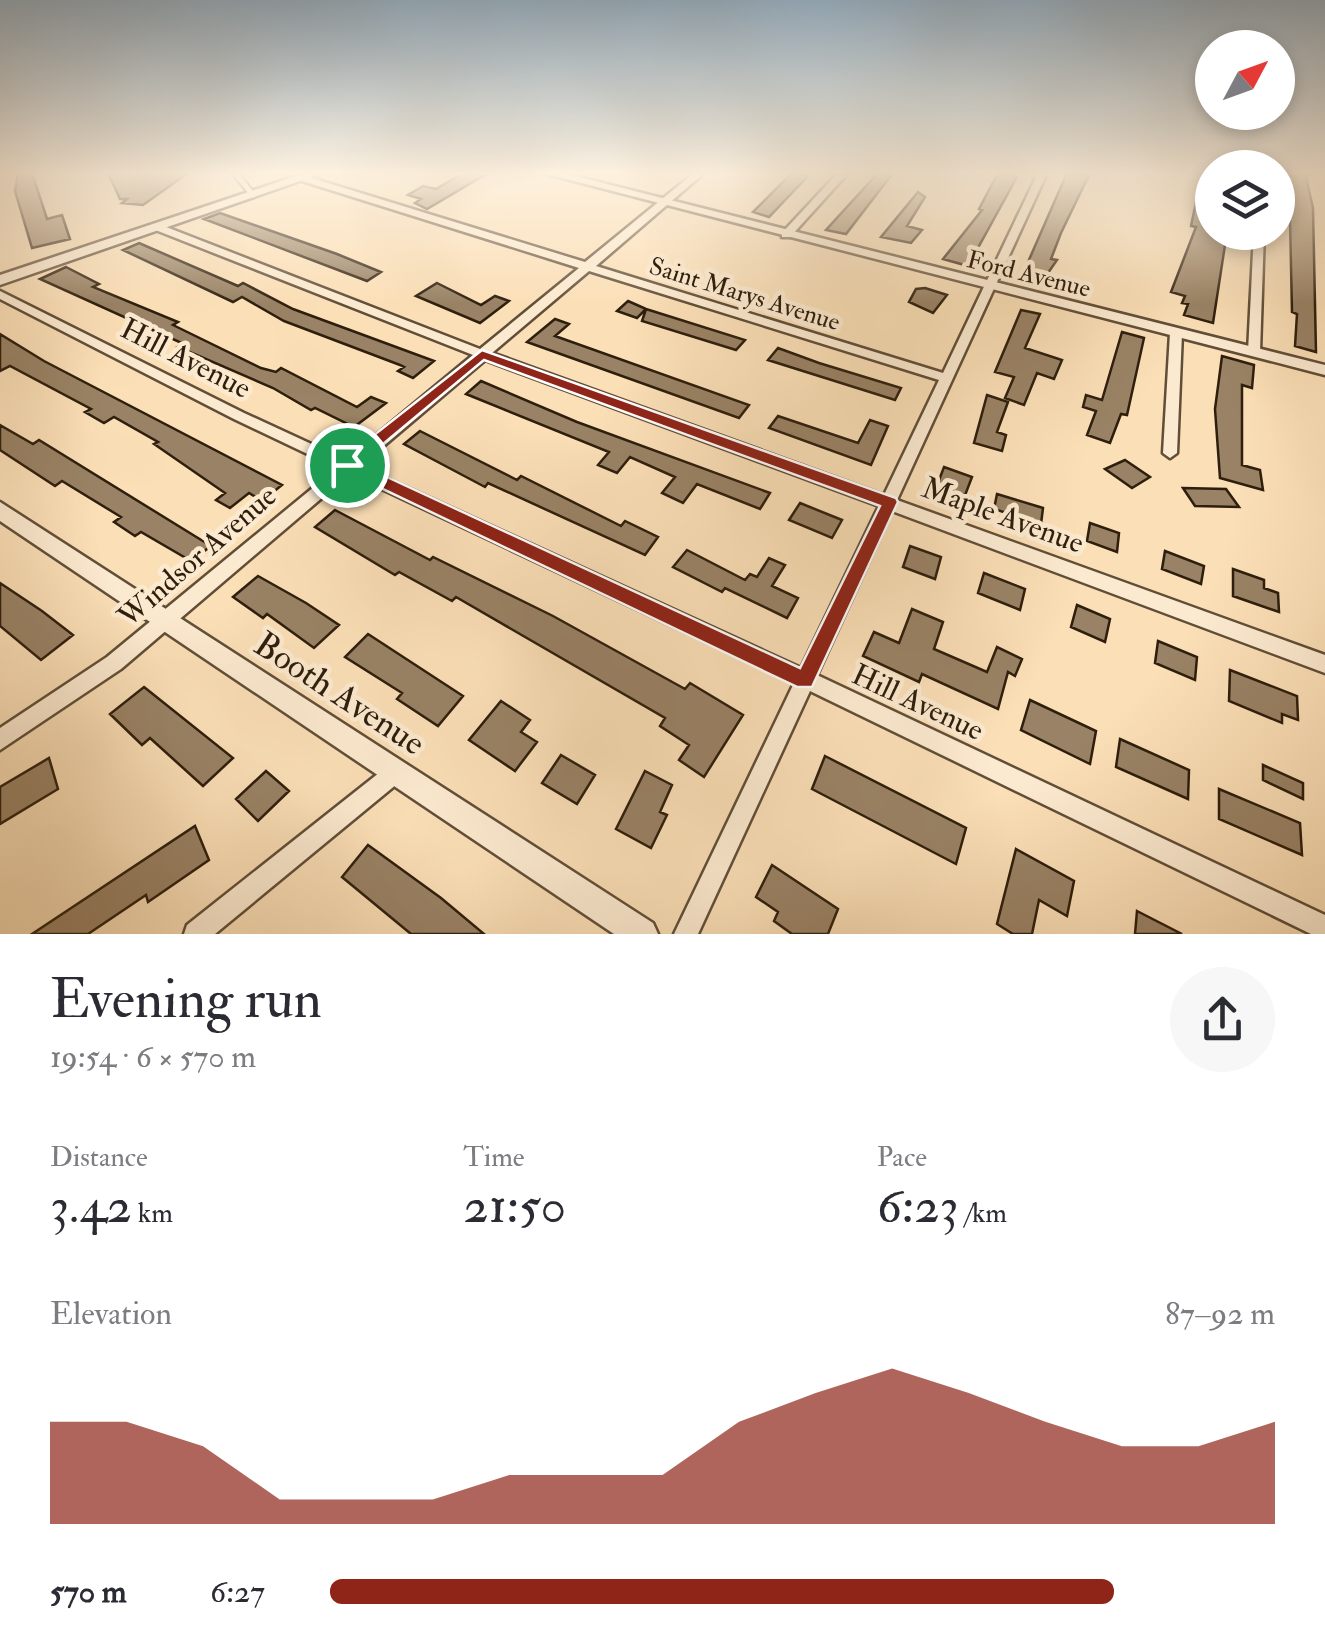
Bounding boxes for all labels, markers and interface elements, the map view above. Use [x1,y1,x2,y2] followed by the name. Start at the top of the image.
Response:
[1195,30,1295,130] north arrow
[1195,30,1295,250] map controls
[1195,150,1295,250] button: layers
[964,244,1094,305] street label: Ford Avenue
[645,251,844,338] street label: Saint Marys Avenue
[115,310,257,407] street label: Hill Avenue
[305,423,390,508] pin
[320,438,375,493] icon: arrive
[917,469,1089,562] street label: Maple Avenue
[110,478,284,636] street label: Windsor Avenue
[246,622,433,765] street label: Booth Avenue
[846,656,990,749] street label: Hill Avenue
[50,965,322,1034] text: Evening run
[1170,967,1275,1072] button: share
[50,1037,256,1077] text: 19:54 · 6 × 570 m
[50,1140,148,1175] text: Distance
[463,1140,525,1175] text: Time
[877,1140,927,1175] text: Pace
[50,1175,132,1238] text: 3.42
[463,1175,566,1238] text: 21:50
[877,1175,959,1238] text: 6:23
[132,1196,173,1231] text: km
[959,1196,1007,1231] text: /km
[50,1294,172,1334] text: Elevation
[1165,1294,1275,1334] text: 87–92 m
[50,1572,127,1612] text: 570 m
[210,1572,265,1612] text: 6:27

